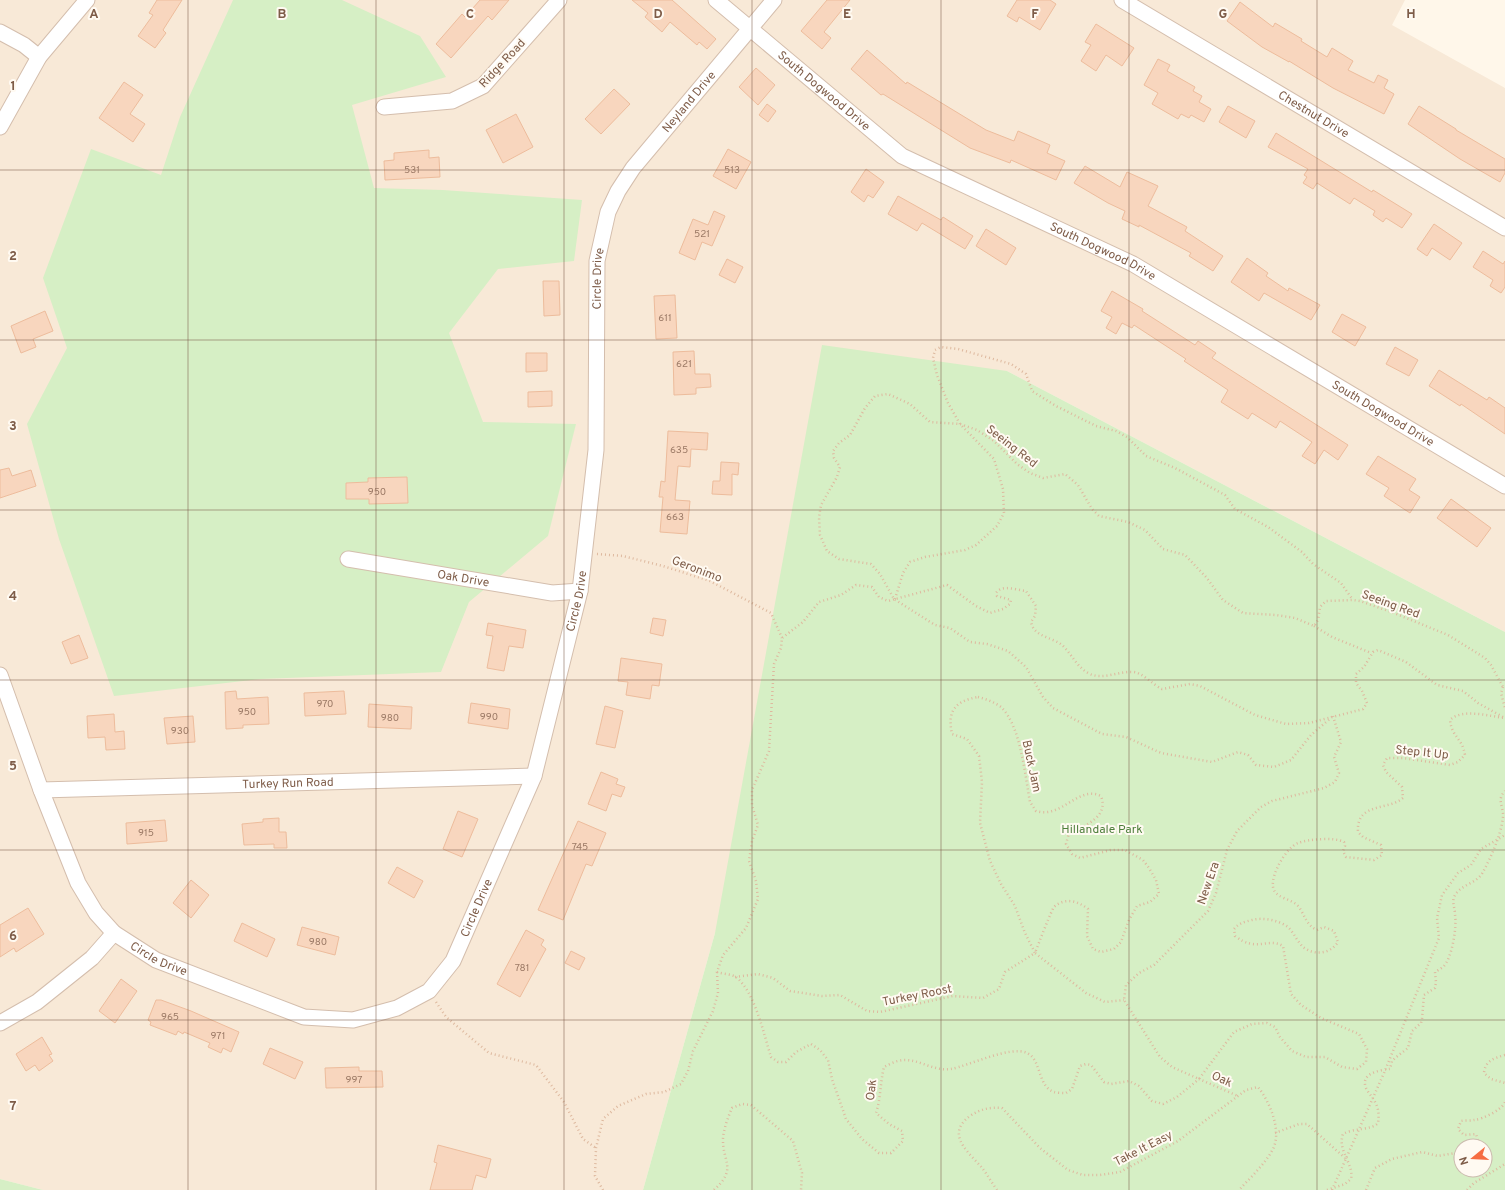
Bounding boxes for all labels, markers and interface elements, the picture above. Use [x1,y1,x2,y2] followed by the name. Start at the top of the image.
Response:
[89,7,99,23] text: A
[278,7,287,23] text: B
[466,7,474,23] text: C
[653,7,663,23] text: D
[843,7,851,23] text: E
[1031,7,1039,23] text: F
[1219,7,1228,23] text: G
[1406,7,1416,23] text: H
[476,36,530,92] street label: Ridge Road
[774,48,873,135] street label: South Dogwood Drive
[659,68,720,136] street label: Neyland Drive
[10,79,16,95] text: 1
[1275,88,1352,142] street label: Chestnut Drive
[404,164,420,177] house number: 531
[724,164,740,177] house number: 513
[1047,219,1158,285] street label: South Dogwood Drive
[694,228,710,241] house number: 521
[590,246,609,310] street label: Circle Drive
[9,249,17,265] text: 2
[658,312,672,325] house number: 611
[676,358,692,371] house number: 621
[1329,377,1437,451] street label: South Dogwood Drive
[9,419,17,435] text: 3
[983,422,1040,472] street label: Seeing Red
[670,444,688,457] house number: 635
[368,486,386,499] house number: 950
[666,511,684,524] house number: 663
[669,553,724,587] street label: Geronimo
[436,567,490,591] street label: Oak Drive
[563,570,591,634] street label: Circle Drive
[1359,587,1422,623] street label: Seeing Red
[9,589,17,605] text: 4
[316,698,334,711] house number: 970
[238,706,256,719] house number: 950
[480,711,498,724] house number: 990
[381,712,399,725] house number: 980
[171,725,189,738] house number: 930
[1018,739,1044,794] street label: Buck Jam
[1394,742,1450,764] street label: Step It Up
[9,759,17,775] text: 5
[242,775,334,793] street label: Turkey Run Road
[1061,822,1143,838] park label: Hillandale Park
[138,827,154,840] house number: 915
[572,841,588,854] house number: 745
[1194,860,1224,907] street label: New Era
[457,877,497,940] street label: Circle Drive
[9,929,17,945] text: 6
[309,936,327,949] house number: 980
[127,938,189,980] street label: Circle Drive
[515,962,529,975] house number: 781
[881,981,953,1011] street label: Turkey Roost
[161,1011,179,1024] house number: 965
[211,1030,225,1043] house number: 971
[1209,1068,1235,1092] street label: Oak
[346,1074,362,1087] house number: 997
[863,1079,881,1102] street label: Oak
[10,1099,17,1115] text: 7
[1111,1127,1176,1170] street label: Take It Easy
[1453,1138,1493,1178] north arrow
[1457,1155,1472,1167] text: N

